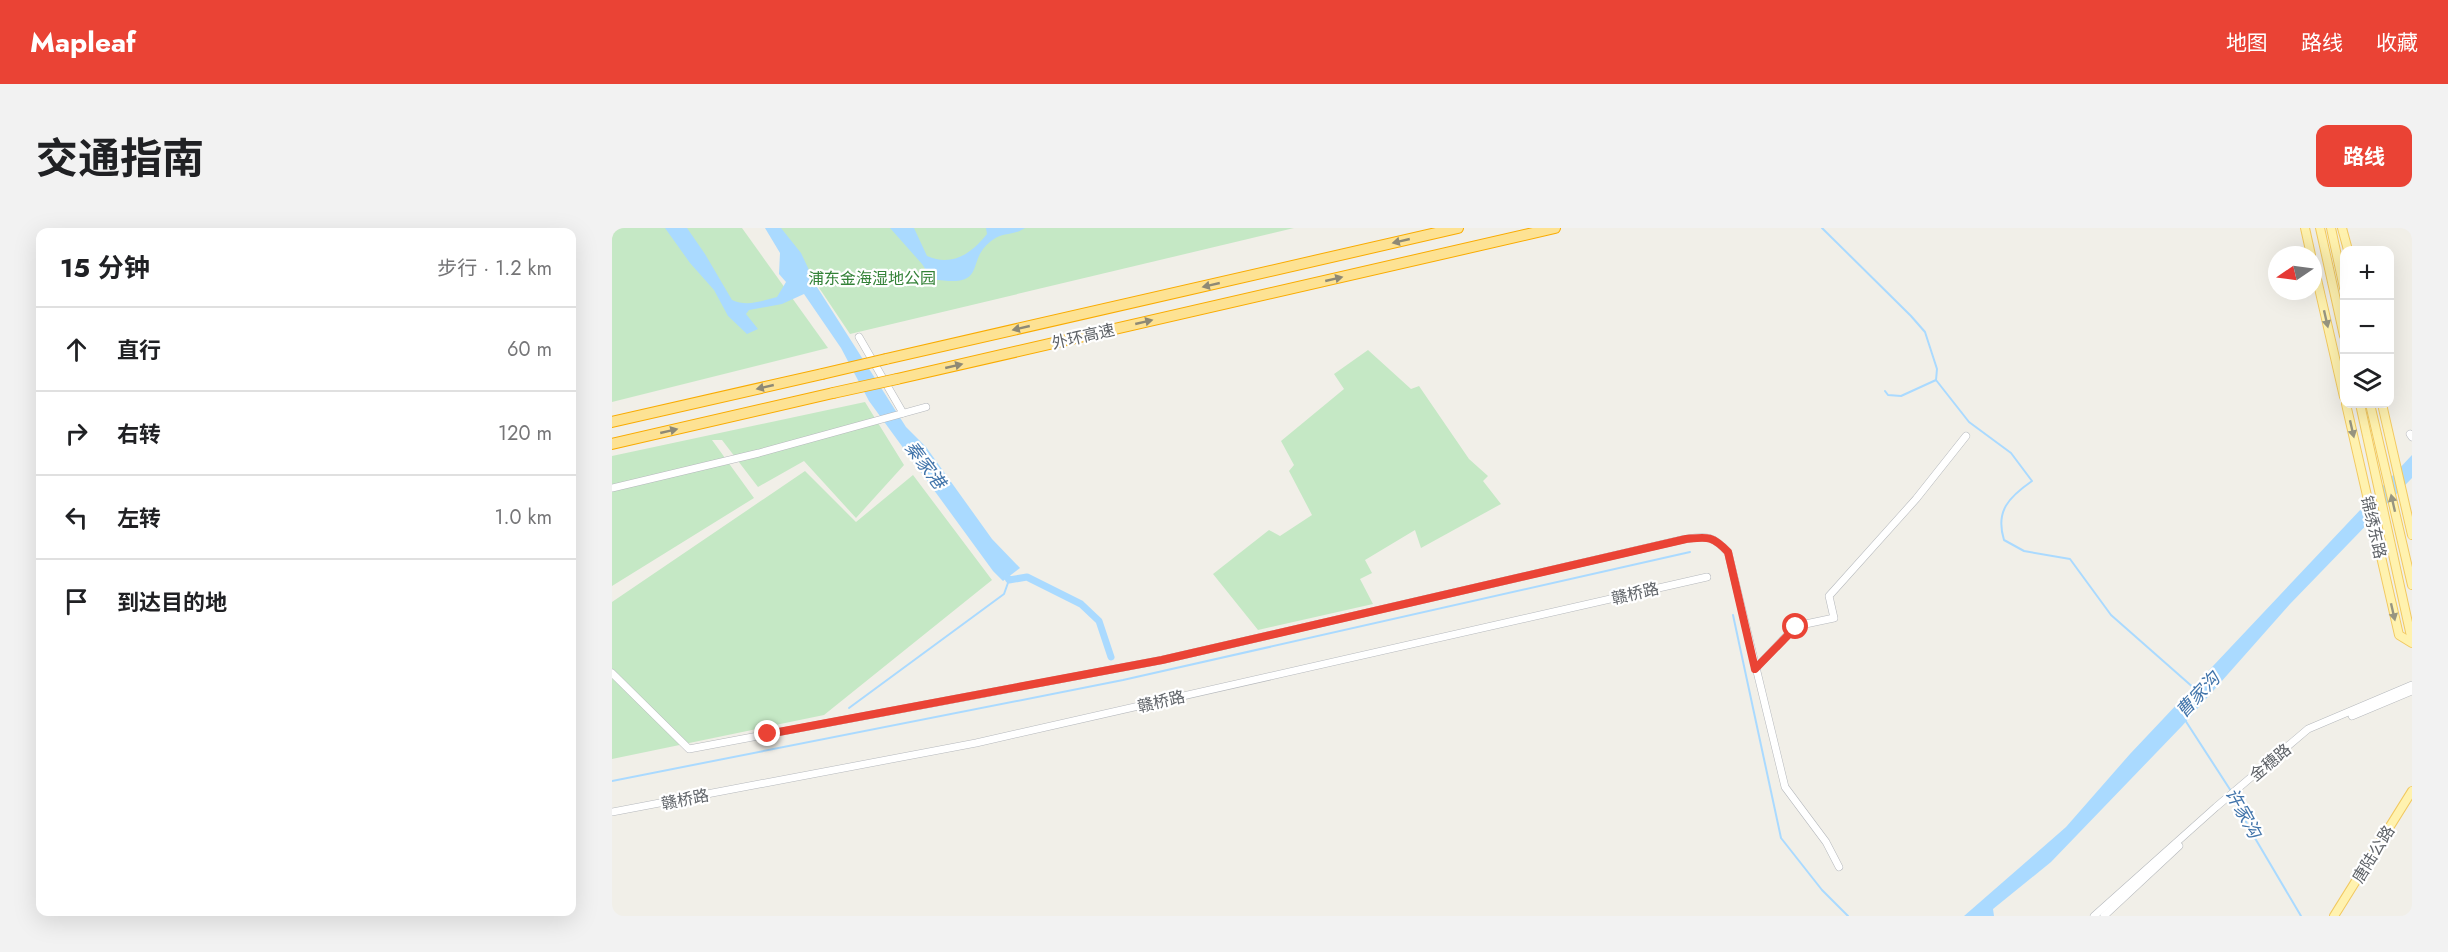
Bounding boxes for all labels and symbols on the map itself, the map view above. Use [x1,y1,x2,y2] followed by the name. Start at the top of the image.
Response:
[1391,237,1410,246] one-way arrow
[2268,246,2322,300] north arrow
[808,267,936,290] park label: 浦东金海湿地公园
[1325,273,1343,283] one-way arrow
[1202,280,1220,290] one-way arrow
[2322,310,2332,328] one-way arrow
[1134,317,1153,327] one-way arrow
[1049,318,1117,355] street label: 外环高速
[1011,324,1030,334] one-way arrow
[944,360,963,370] one-way arrow
[756,382,774,392] one-way arrow
[2348,420,2357,439] one-way arrow
[660,426,679,435] one-way arrow
[898,436,953,497] water label: 秦家港
[2355,493,2392,561] street label: 锦绣东路
[2388,494,2398,512] one-way arrow
[1609,577,1661,610] street label: 赣桥路
[2389,602,2399,621] one-way arrow
[1782,613,1808,639] route start
[2170,665,2227,724] water label: 曹家沟
[1135,685,1187,718] street label: 赣桥路
[754,720,780,746] route end
[2245,738,2296,787] street label: 金穗路
[2219,783,2268,845] water label: 许家沟
[659,784,711,815] street label: 赣桥路
[2347,821,2400,888] street label: 唐陆公路

